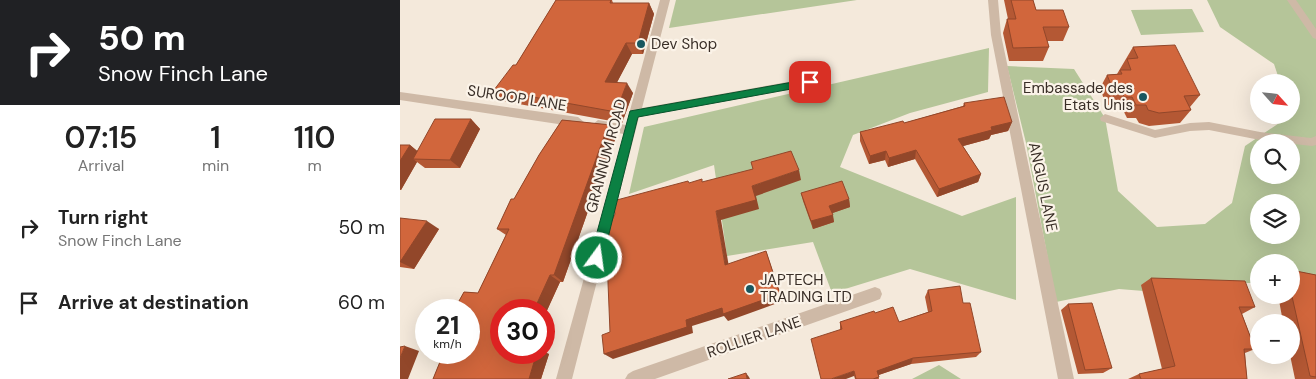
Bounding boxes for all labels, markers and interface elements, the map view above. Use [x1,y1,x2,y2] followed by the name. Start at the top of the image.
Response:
[98,15,186,61] text: 50 m
[15,20,80,85] icon: right
[651,34,717,54] place label: Dev Shop
[635,38,647,50] marker: Dev Shop
[98,59,268,88] text: Snow Finch Lane
[789,61,831,103] pin
[796,68,824,96] icon: arrive
[1250,74,1300,124] north arrow
[1250,74,1300,364] map controls
[1023,78,1133,115] place label: Embassade des Etats Unis
[466,80,568,116] street label: SUROOP LANE
[1137,91,1149,103] marker: Embassade des Etats Unis
[581,97,631,215] street label: GRANNUM ROAD
[64,118,137,157] text: 07:15
[210,118,221,157] text: 1
[294,118,336,157] text: 110
[1250,134,1300,184] button: search
[1024,140,1062,234] street label: ANGUS LANE
[78,155,124,176] text: Arrival
[202,155,229,176] text: min
[307,155,322,176] text: m
[1250,194,1300,244] button: layers
[58,205,148,230] text: Turn right
[15,214,43,242] icon: right
[338,215,385,240] text: 50 m
[58,230,182,251] text: Snow Finch Lane
[570,231,622,283] position arrow
[1250,254,1300,304] button: +
[760,270,852,307] place label: JAPTECH TRADING LTD
[744,283,756,295] marker: JAPTECH TRADING LTD
[15,289,43,317] icon: arrive
[58,290,249,315] text: Arrive at destination
[338,290,385,315] text: 60 m
[490,299,555,364] speed limit sign: 30
[436,309,459,342] text: 21
[704,312,804,362] street label: ROLLIER LANE
[1250,314,1300,364] button: −
[433,336,462,352] text: km/h

